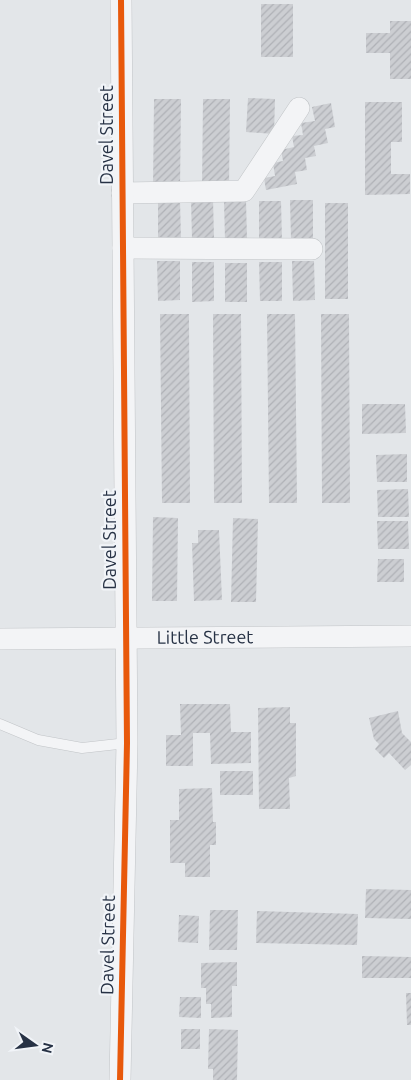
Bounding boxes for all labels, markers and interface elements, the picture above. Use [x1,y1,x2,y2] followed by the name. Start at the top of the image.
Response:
[96,85,116,185] street label: Davel Street
[99,490,119,590] street label: Davel Street
[157,626,253,647] street label: Little Street
[96,895,118,995] street label: Davel Street
[10,1020,60,1070] north arrow
[39,1041,57,1055] text: N

